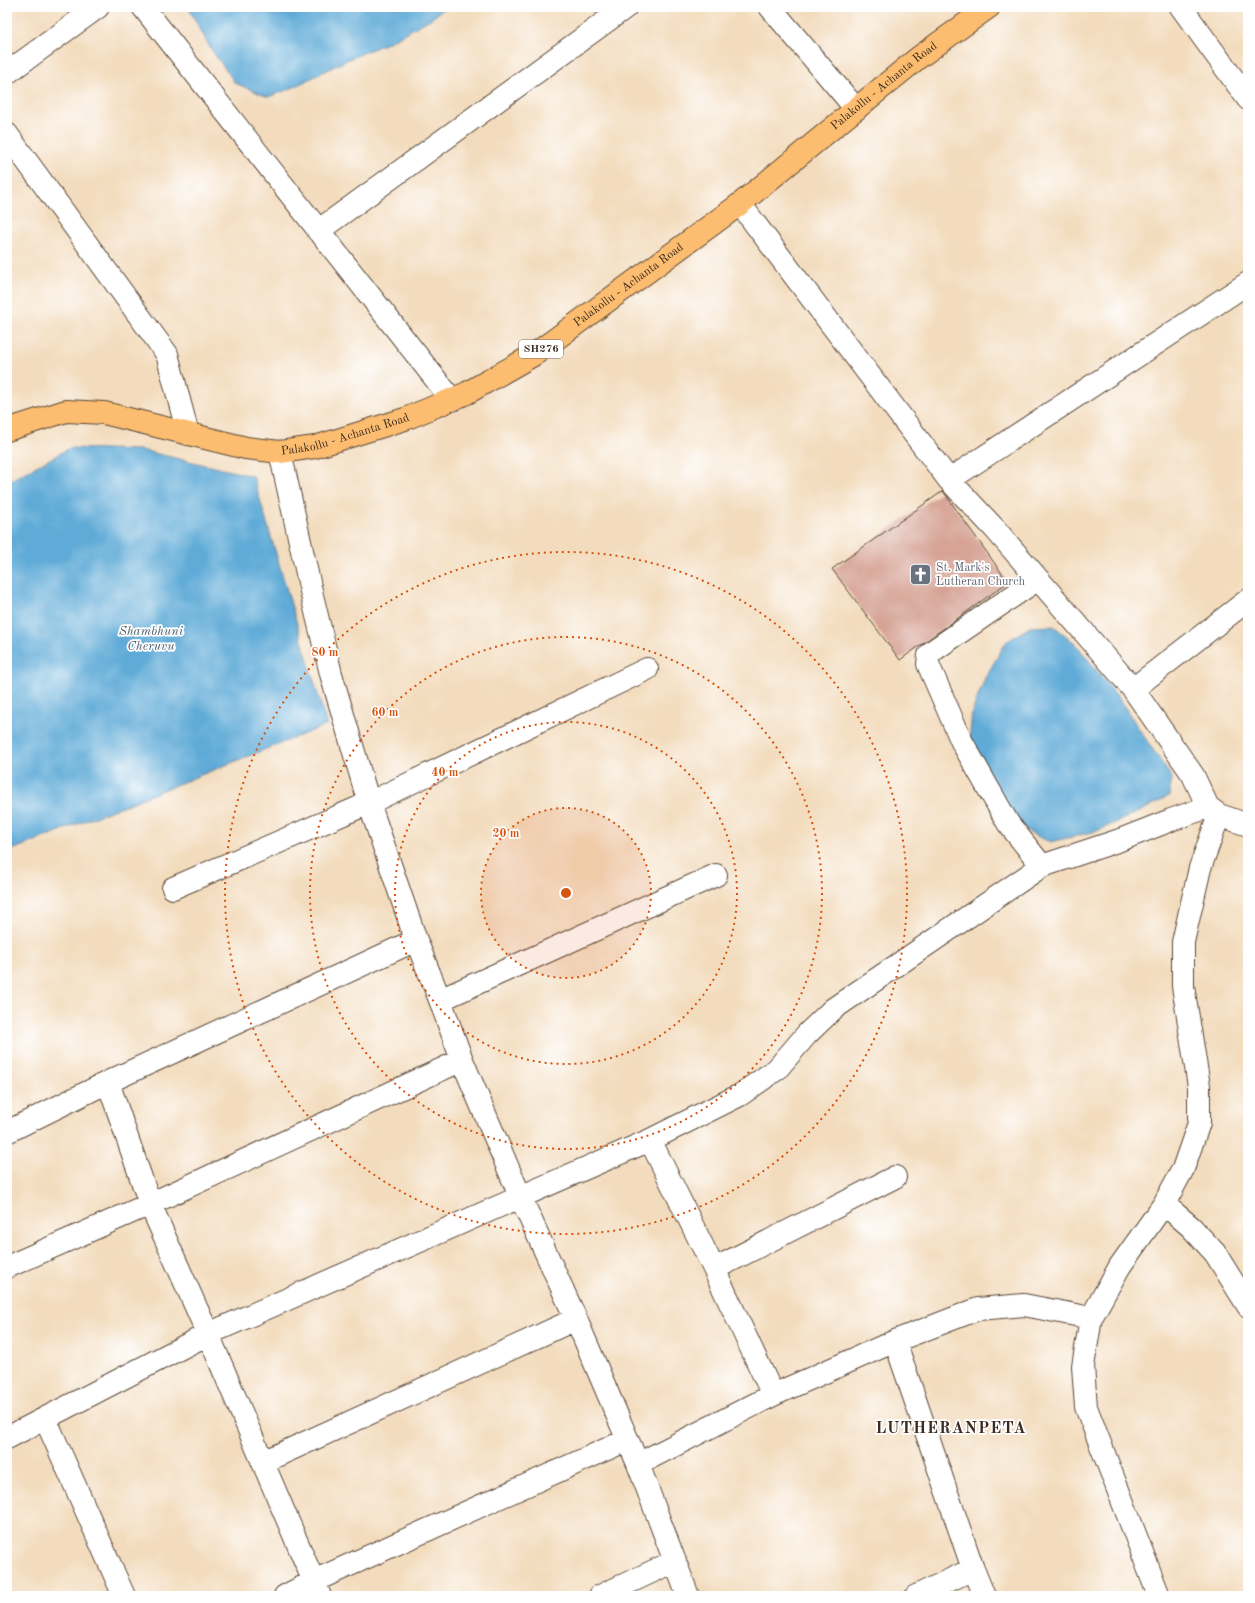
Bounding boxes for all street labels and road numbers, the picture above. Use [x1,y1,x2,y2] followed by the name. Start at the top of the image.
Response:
[829,40,940,133] street label: Palakollu - Achanta Road
[572,241,686,329] street label: Palakollu - Achanta Road
[519,340,563,358] road number: SH276
[280,412,411,458] street label: Palakollu - Achanta Road

